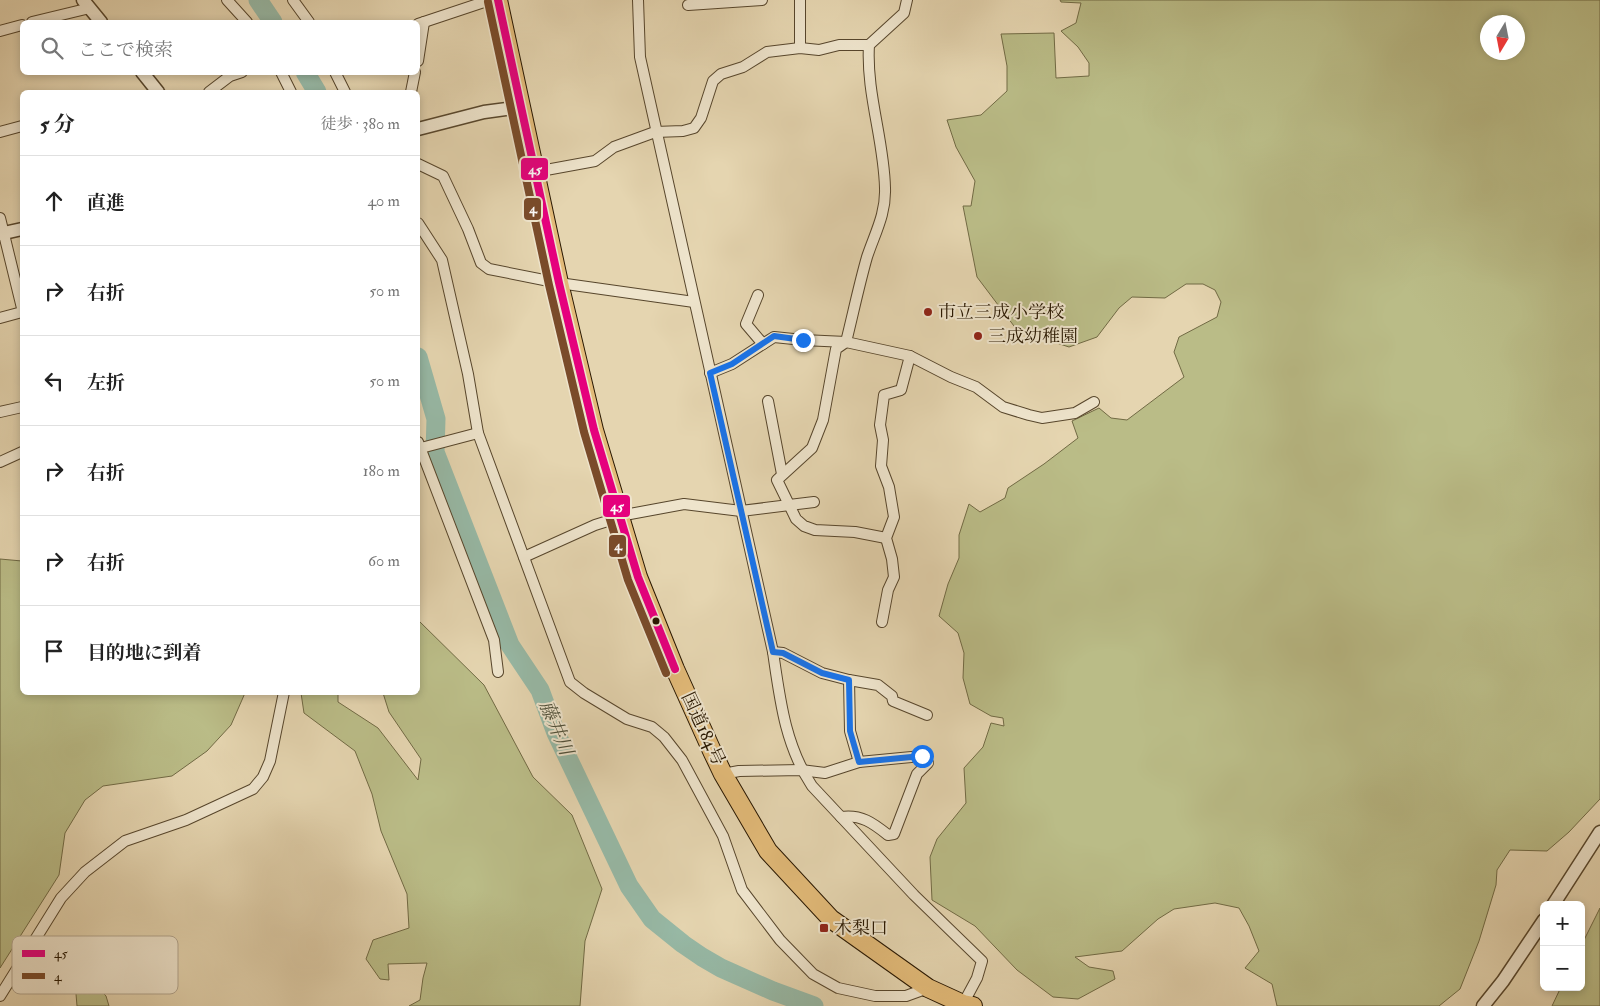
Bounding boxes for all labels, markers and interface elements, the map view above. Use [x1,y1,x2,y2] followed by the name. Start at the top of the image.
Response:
[1480,15,1525,60] north arrow
[20,20,420,75] search box
[38,34,66,62] icon: search
[78,38,173,62] text: ここで検索
[40,111,75,138] text: 5 分
[320,114,400,134] text: 徒歩 · 380 m
[520,157,549,181] line badge: 45
[527,161,543,178] text: 45
[40,187,68,215] icon: ahead
[87,191,125,215] text: 直進
[367,191,400,211] text: 40 m
[523,197,542,221] line badge: 4
[528,200,538,217] text: 4
[40,277,68,305] icon: right
[87,281,125,305] text: 右折
[369,281,400,301] text: 50 m
[938,301,1064,324] place label: 市立三成小学校
[922,306,934,318] marker: 市立三成小学校
[988,325,1078,348] place label: 三成幼稚園
[792,329,815,352] route end
[972,330,984,342] marker: 三成幼稚園
[40,367,68,395] icon: left
[87,371,125,395] text: 左折
[369,371,400,391] text: 50 m
[40,457,68,485] icon: right
[87,461,125,485] text: 右折
[363,461,400,481] text: 180 m
[602,494,631,518] line badge: 45
[609,498,625,515] text: 45
[608,534,627,558] line badge: 4
[613,537,623,554] text: 4
[40,547,68,575] icon: right
[87,551,125,575] text: 右折
[368,551,400,571] text: 60 m
[651,616,661,626] unlabelled marker
[40,637,68,665] icon: arrive
[87,641,201,665] text: 目的地に到着
[676,689,730,769] street label: 国道184号
[534,697,579,761] water label: 藤井川
[911,745,934,768] route start
[1540,901,1585,991] map controls
[1540,901,1585,946] button: +
[834,917,888,940] place label: 木梨口
[818,922,830,934] marker: 木梨口
[12,936,178,994] legend
[54,945,69,962] text: 45
[1540,946,1585,991] button: −
[54,968,63,985] text: 4

